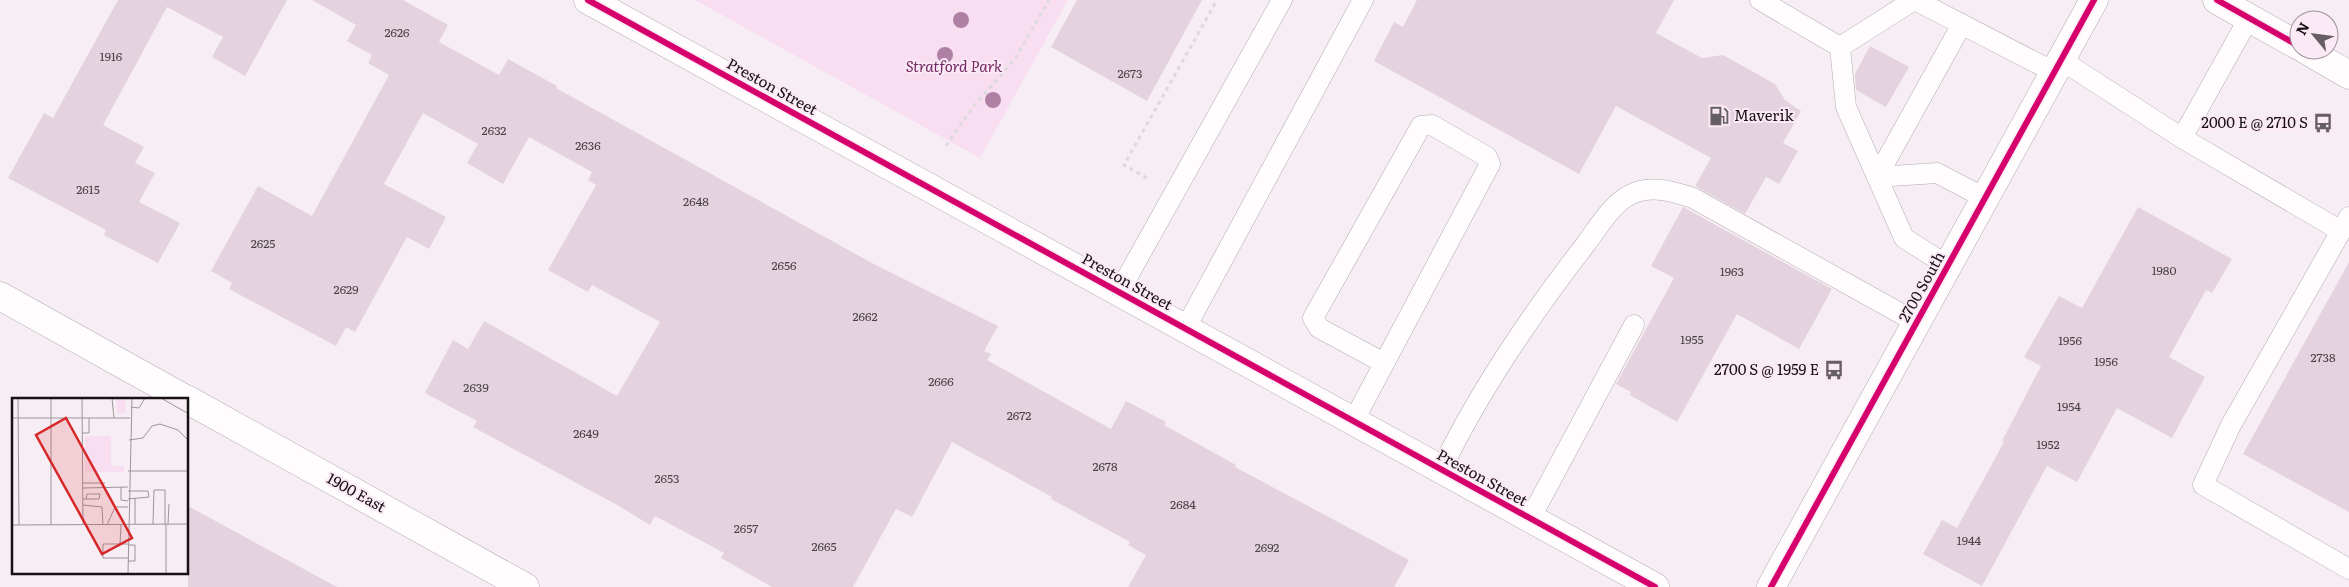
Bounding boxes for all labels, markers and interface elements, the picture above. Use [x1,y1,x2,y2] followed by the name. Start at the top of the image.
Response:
[2289,10,2339,60] north arrow
[2290,18,2313,38] text: N
[384,23,410,41] house number: 2626
[100,47,123,65] house number: 1916
[723,51,822,120] street label: Preston Street
[906,54,1003,77] park label: Stratford Park
[1118,64,1143,82] house number: 2673
[1734,103,1794,126] place label: Maverik
[1708,105,1730,127] fuel station icon: Maverik
[2201,110,2308,133] place label: 2000 E @ 2710 S
[2312,112,2334,134] bus stop icon: 2000 E @ 2710 S
[482,121,506,139] house number: 2632
[575,136,601,154] house number: 2636
[76,180,100,198] house number: 2615
[683,192,709,210] house number: 2648
[251,234,275,252] house number: 2625
[1078,246,1177,315] street label: Preston Street
[1892,246,1950,326] street label: 2700 South
[771,256,797,274] house number: 2656
[2152,261,2176,279] house number: 1980
[1720,262,1744,280] house number: 1963
[334,280,358,298] house number: 2629
[852,307,878,325] house number: 2662
[1680,330,1704,348] house number: 1955
[2058,331,2082,349] house number: 1956
[2310,348,2336,366] house number: 2738
[2094,352,2118,370] house number: 1956
[1714,357,1819,380] place label: 2700 S @ 1959 E
[1823,359,1845,381] bus stop icon: 2700 S @ 1959 E
[928,372,954,390] house number: 2666
[463,378,489,396] house number: 2639
[2057,397,2081,415] house number: 1954
[12,398,189,574] inset map
[1007,406,1031,424] house number: 2672
[573,424,599,442] house number: 2649
[2036,435,2060,453] house number: 1952
[1433,442,1532,511] street label: Preston Street
[1092,457,1118,475] house number: 2678
[323,466,391,517] street label: 1900 East
[654,469,680,487] house number: 2653
[1170,495,1196,513] house number: 2684
[734,519,758,537] house number: 2657
[1957,531,1982,549] house number: 1944
[811,537,837,555] house number: 2665
[1255,538,1279,556] house number: 2692

